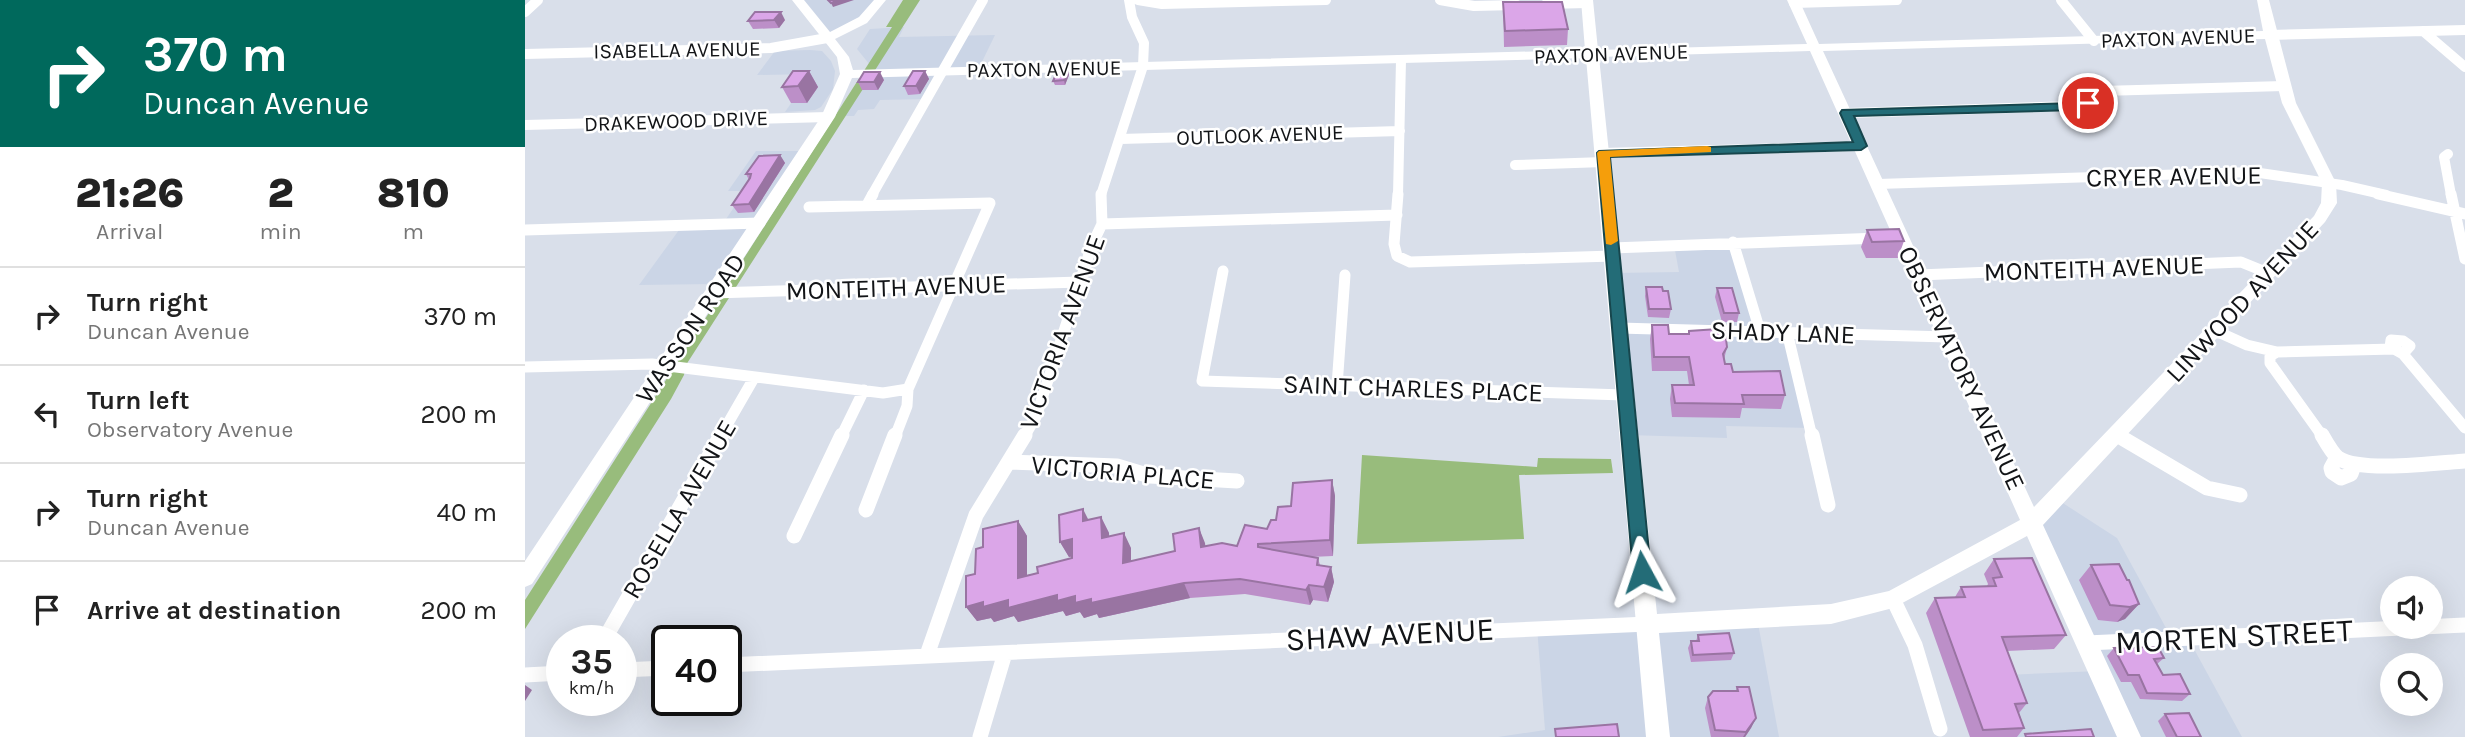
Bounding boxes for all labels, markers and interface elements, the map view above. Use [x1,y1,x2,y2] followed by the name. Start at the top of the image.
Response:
[2100,23,2256,53] street label: PAXTON AVENUE
[143,26,288,83] text: 370 m
[28,28,119,119] icon: right
[593,37,761,63] street label: ISABELLA AVENUE
[1533,39,1689,69] street label: PAXTON AVENUE
[966,56,1122,82] street label: PAXTON AVENUE
[2058,73,2118,133] pin
[2069,84,2107,122] icon: arrive
[143,85,369,122] text: Duncan Avenue
[583,106,769,136] street label: DRAKEWOOD DRIVE
[1176,120,1344,150] street label: OUTLOOK AVENUE
[2086,159,2262,194] street label: CRYER AVENUE
[75,168,184,218] text: 21:26
[267,168,294,218] text: 2
[377,168,450,218] text: 810
[2159,214,2325,389] street label: LINWOOD AVENUE
[96,218,163,245] text: Arrival
[259,218,302,245] text: min
[403,218,424,245] text: m
[1013,231,1112,434] street label: VICTORIA AVENUE
[1891,241,2032,495] street label: OBSERVATORY AVENUE
[629,247,752,409] street label: WASSON ROAD
[1983,249,2205,288] street label: MONTEITH AVENUE
[785,268,1007,307] street label: MONTEITH AVENUE
[87,287,208,318] text: Turn right
[28,297,66,335] icon: right
[424,301,497,332] text: 370 m
[1710,314,1856,351] street label: SHADY LANE
[87,318,250,345] text: Duncan Avenue
[1283,368,1543,409] street label: SAINT CHARLES PLACE
[87,385,189,416] text: Turn left
[28,395,66,433] icon: left
[421,399,497,430] text: 200 m
[616,414,743,604] street label: ROSELLA AVENUE
[87,416,293,443] text: Observatory Avenue
[1030,449,1216,496] street label: VICTORIA PLACE
[87,483,208,514] text: Turn right
[28,493,66,531] icon: right
[437,497,497,528] text: 40 m
[87,514,250,541] text: Duncan Avenue
[1605,535,1679,609] position arrow
[2380,576,2443,716] map controls
[2380,576,2443,639] button: sound
[28,591,66,629] icon: arrive
[87,595,341,626] text: Arrive at destination
[421,595,497,626] text: 200 m
[1285,611,1495,658] street label: SHAW AVENUE
[2114,612,2354,661] street label: MORTEN STREET
[651,625,742,716] speed limit sign: 40
[570,641,613,682] text: 35
[2380,653,2443,716] button: search
[569,677,614,699] text: km/h

